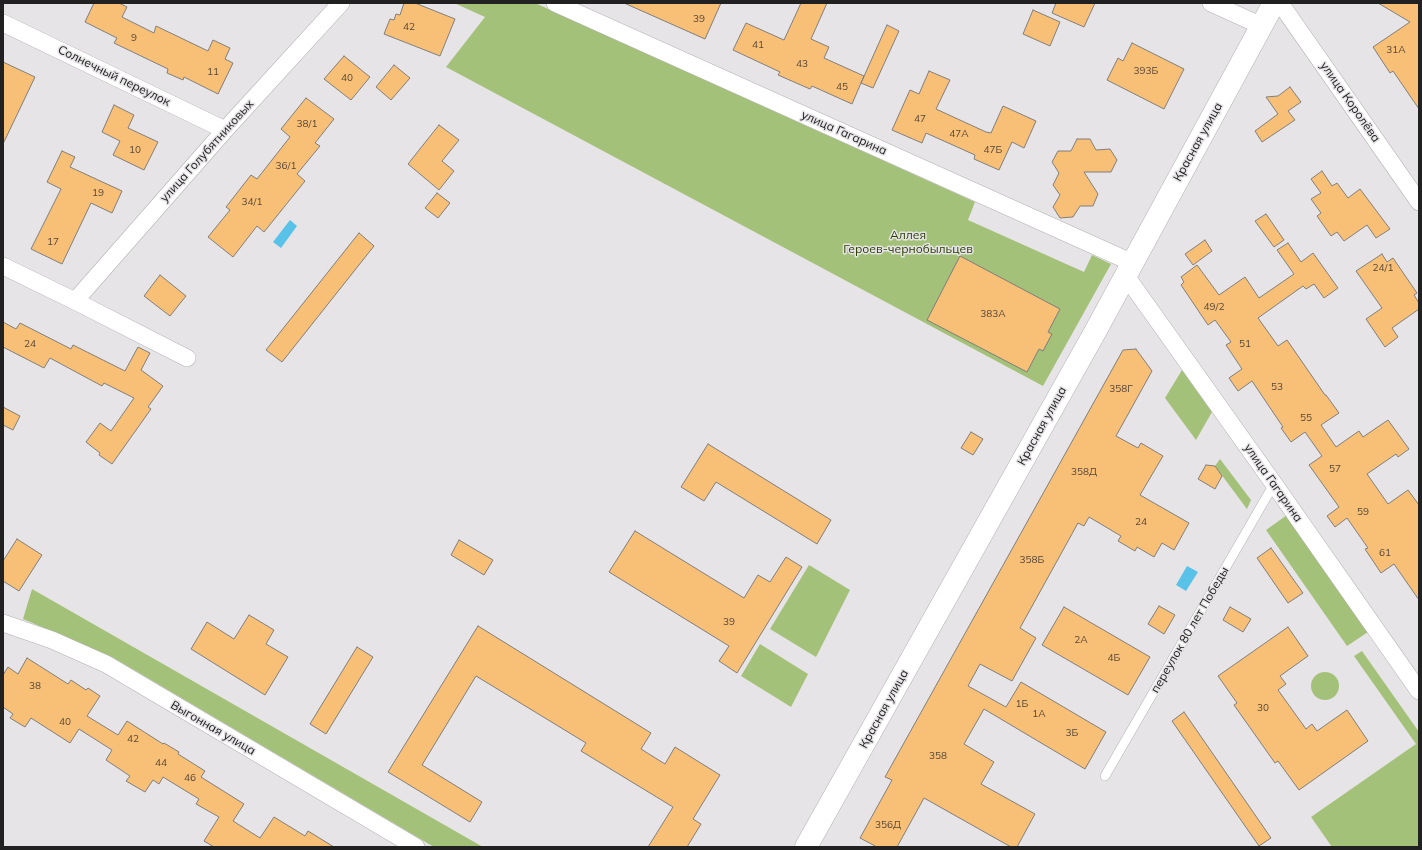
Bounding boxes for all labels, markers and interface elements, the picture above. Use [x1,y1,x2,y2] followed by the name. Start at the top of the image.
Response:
[693,13,705,25] house number: 39
[403,21,415,33] house number: 42
[131,32,137,44] house number: 9
[752,39,764,51] house number: 41
[55,43,173,109] street label: Солнечный переулок
[1386,44,1406,56] house number: 31А
[796,58,808,70] house number: 43
[1317,59,1383,145] street label: улица Королёва
[1134,65,1158,77] house number: 393Б
[207,66,219,78] house number: 11
[341,72,353,84] house number: 40
[836,81,848,93] house number: 45
[157,97,257,205] street label: улица Голубятниковых
[1170,100,1226,184] street label: Красная улица
[799,108,889,158] street label: улица Гагарина
[914,113,926,125] house number: 47
[297,118,317,130] house number: 38/1
[949,128,969,140] house number: 47А
[129,144,141,156] house number: 10
[984,144,1002,156] house number: 47Б
[276,160,296,172] house number: 36/1
[92,187,104,199] house number: 19
[242,196,262,208] house number: 34/1
[843,228,973,256] park label: Аллея Героев-чернобыльцев
[47,236,59,248] house number: 17
[1373,262,1393,274] house number: 24/1
[1204,301,1224,313] house number: 49/2
[980,308,1006,320] house number: 383А
[24,338,36,350] house number: 24
[1239,338,1251,350] house number: 51
[1271,381,1283,393] house number: 53
[1109,383,1133,395] house number: 358Г
[1014,384,1070,468] street label: Красная улица
[1300,412,1312,424] house number: 55
[1241,441,1305,525] street label: улица Гагарина
[1329,463,1341,475] house number: 57
[1071,466,1097,478] house number: 358Д
[1357,506,1369,518] house number: 59
[1135,516,1147,528] house number: 24
[1379,547,1391,559] house number: 61
[1020,554,1044,566] house number: 358Б
[1148,564,1232,696] street label: переулок 80 лет Победы
[723,616,735,628] house number: 39
[1074,634,1088,646] house number: 2А
[1108,652,1120,664] house number: 4Б
[856,667,912,751] street label: Красная улица
[29,680,41,692] house number: 38
[168,698,258,758] street label: Выгонная улица
[1016,698,1028,710] house number: 1Б
[1257,702,1269,714] house number: 30
[1032,708,1046,720] house number: 1А
[59,716,71,728] house number: 40
[1066,727,1078,739] house number: 3Б
[127,733,139,745] house number: 42
[929,750,947,762] house number: 358
[155,757,167,769] house number: 44
[184,772,196,784] house number: 46
[875,819,901,831] house number: 356Д

